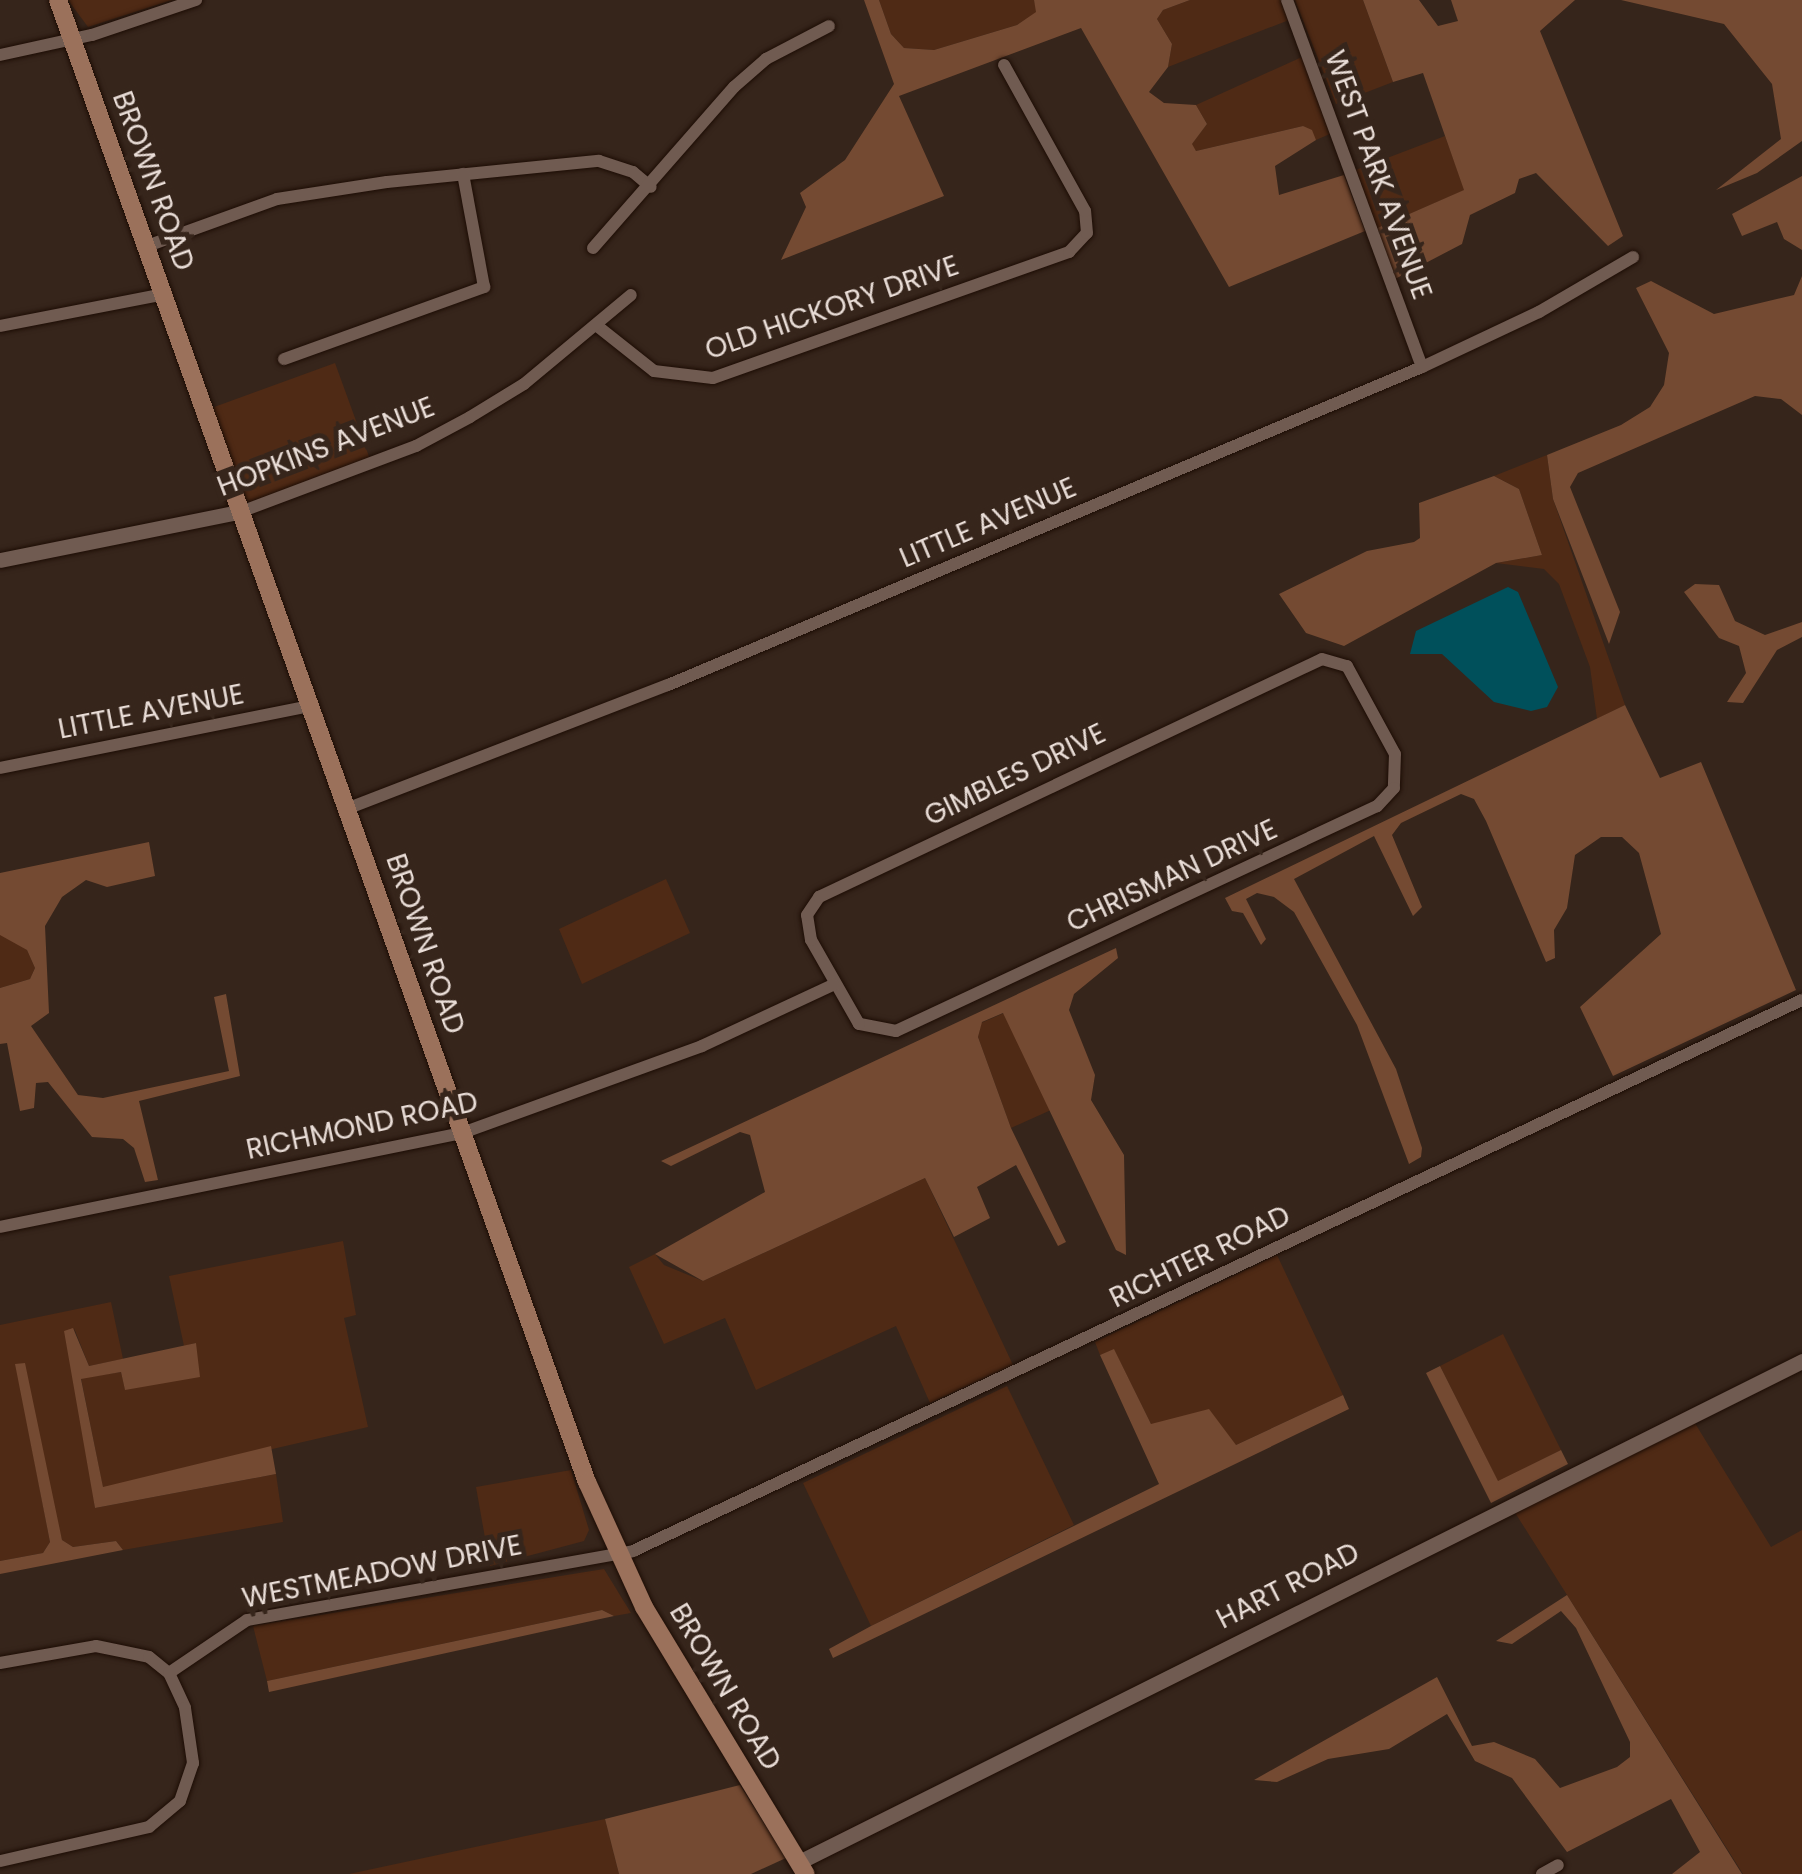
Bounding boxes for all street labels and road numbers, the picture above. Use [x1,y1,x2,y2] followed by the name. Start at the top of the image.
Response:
[1317,46,1439,304] street label: WEST PARK AVENUE
[105,87,201,275] street label: BROWN ROAD
[701,249,963,367] street label: OLD HICKORY DRIVE
[213,390,439,504] street label: HOPKINS AVENUE
[895,471,1081,575] street label: LITTLE AVENUE
[55,678,247,746] street label: LITTLE AVENUE
[919,717,1111,833] street label: GIMBLES DRIVE
[1061,812,1283,940] street label: CHRISMAN DRIVE
[378,849,472,1039] street label: BROWN ROAD
[243,1085,481,1167] street label: RICHMOND ROAD
[1104,1199,1296,1315] street label: RICHTER ROAD
[239,1528,525,1616] street label: WESTMEADOW DRIVE
[1211,1536,1365,1636] street label: HART ROAD
[662,1598,788,1776] street label: BROWN ROAD

